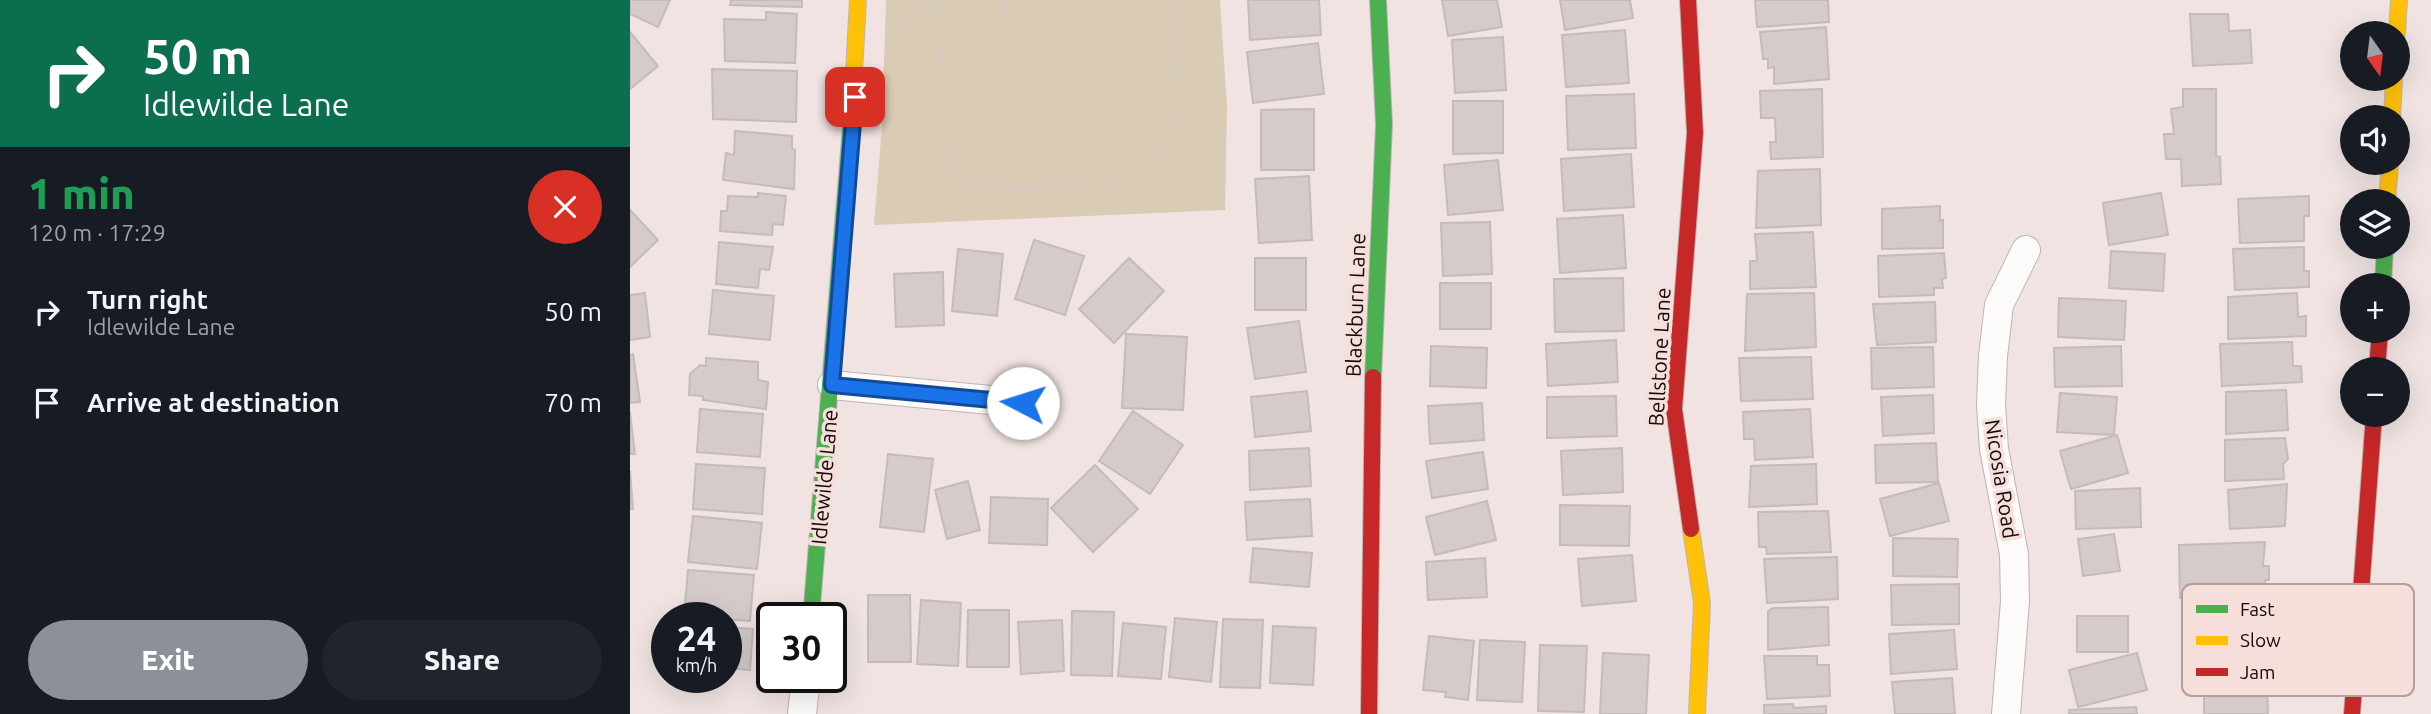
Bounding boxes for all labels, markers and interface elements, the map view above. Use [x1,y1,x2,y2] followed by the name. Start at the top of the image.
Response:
[2340,21,2410,91] north arrow
[2340,21,2410,427] map controls
[28,28,119,119] icon: right
[143,28,252,83] text: 50 m
[825,67,885,127] pin
[836,78,874,116] icon: arrive
[143,86,349,122] text: Idlewilde Lane
[2340,105,2410,175] button: sound
[28,170,135,217] text: 1 min
[528,170,602,244] button: close
[2340,189,2410,259] button: layers
[28,220,166,245] text: 120 m · 17:29
[1340,233,1370,377] street label: Blackburn Lane
[2340,273,2410,343] button: +
[87,285,208,314] text: Turn right
[1643,287,1675,427] street label: Bellstone Lane
[28,293,66,331] icon: right
[544,297,602,326] text: 50 m
[87,314,235,339] text: Idlewilde Lane
[2340,357,2410,427] button: −
[986,366,1060,440] position arrow
[28,384,66,422] icon: arrive
[87,388,340,417] text: Arrive at destination
[544,388,602,417] text: 70 m
[806,408,842,546] street label: Idlewilde Lane
[1981,418,2023,540] street label: Nicosia Road
[2182,584,2414,696] legend
[2240,598,2275,620] text: Fast
[756,602,847,693] speed limit sign: 30
[677,618,716,658] text: 24
[28,620,308,700] button: Exit
[322,620,602,700] button: Share
[2240,629,2281,651] text: Slow
[676,655,717,675] text: km/h
[2240,661,2276,683] text: Jam

